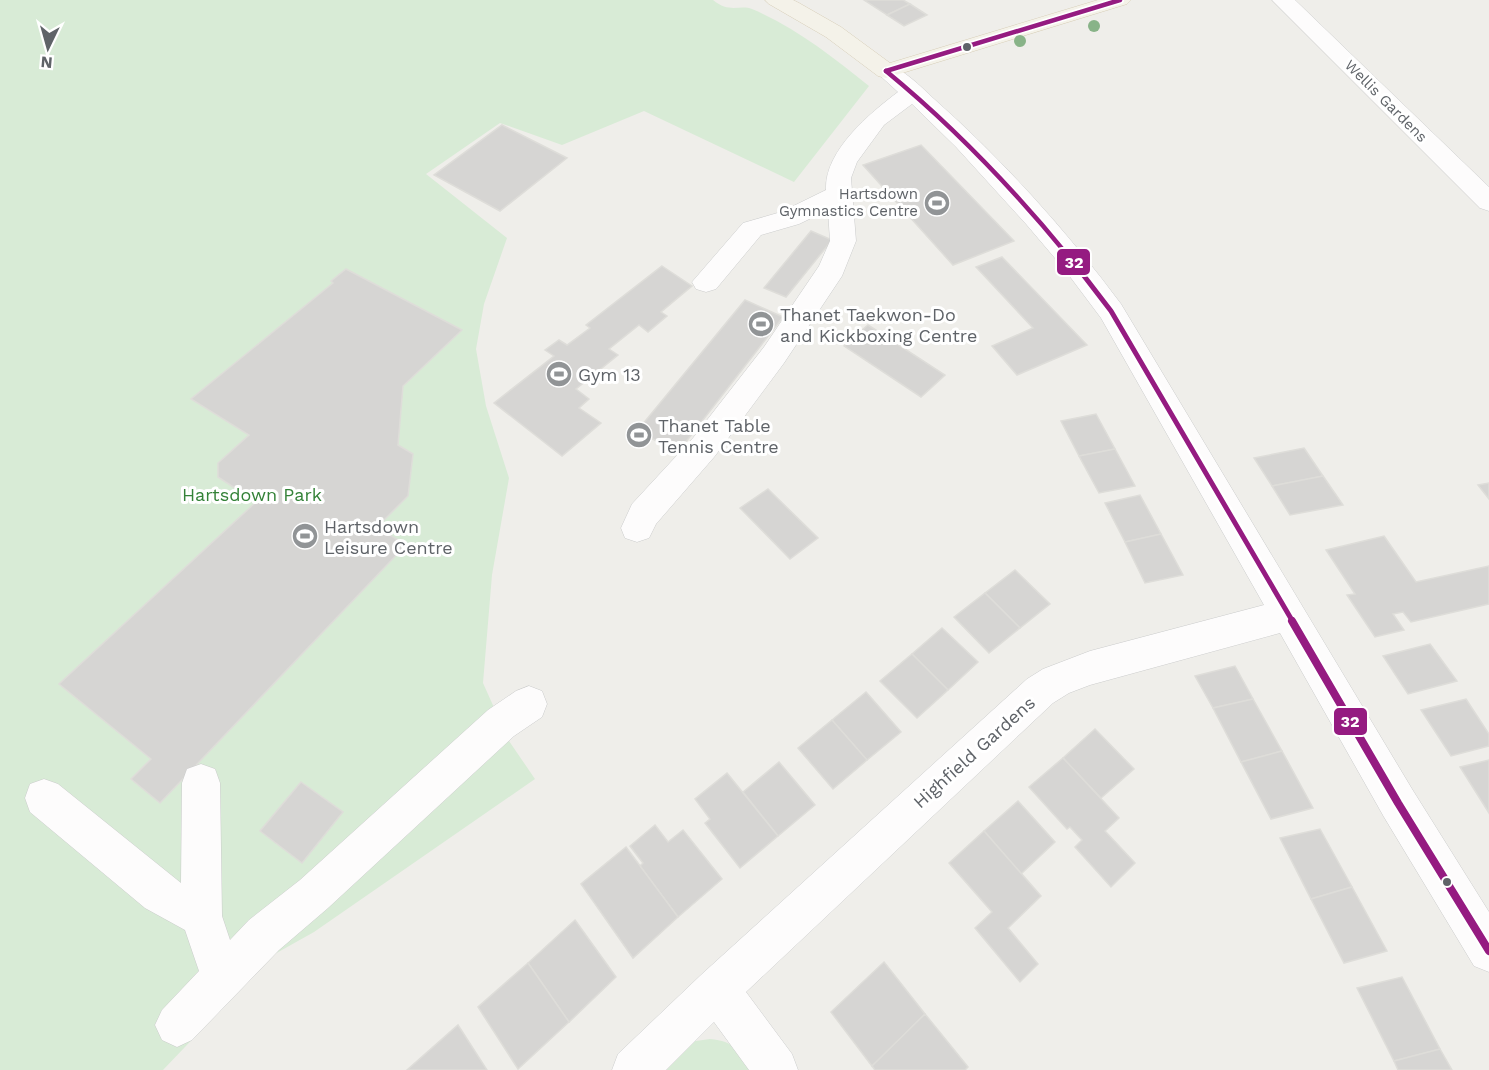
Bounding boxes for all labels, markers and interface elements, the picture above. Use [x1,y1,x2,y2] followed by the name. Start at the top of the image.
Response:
[18,18,78,78] north arrow
[961,41,973,53] unlabelled marker
[40,52,53,72] text: N
[1341,56,1431,146] street label: Wellis Gardens
[779,185,918,220] place label: Hartsdown Gymnastics Centre
[922,188,952,218] sports icon: Hartsdown Gymnastics Centre
[1056,248,1091,276] line badge: 32
[1064,253,1084,272] text: 32
[780,304,977,346] place label: Thanet Taekwon-Do and Kickboxing Centre
[746,309,776,339] sports icon: Thanet Taekwon-Do and Kickboxing Centre
[544,359,574,389] sports icon: Gym 13
[578,364,641,385] place label: Gym 13
[658,415,779,457] place label: Thanet Table Tennis Centre
[624,420,654,450] sports icon: Thanet Table Tennis Centre
[182,484,322,505] park label: Hartsdown Park
[324,516,453,558] place label: Hartsdown Leisure Centre
[290,521,320,551] sports icon: Hartsdown Leisure Centre
[909,692,1039,812] street label: Highfield Gardens
[1333,707,1368,736] line badge: 32
[1340,712,1360,731] text: 32
[1441,876,1453,888] unlabelled marker

